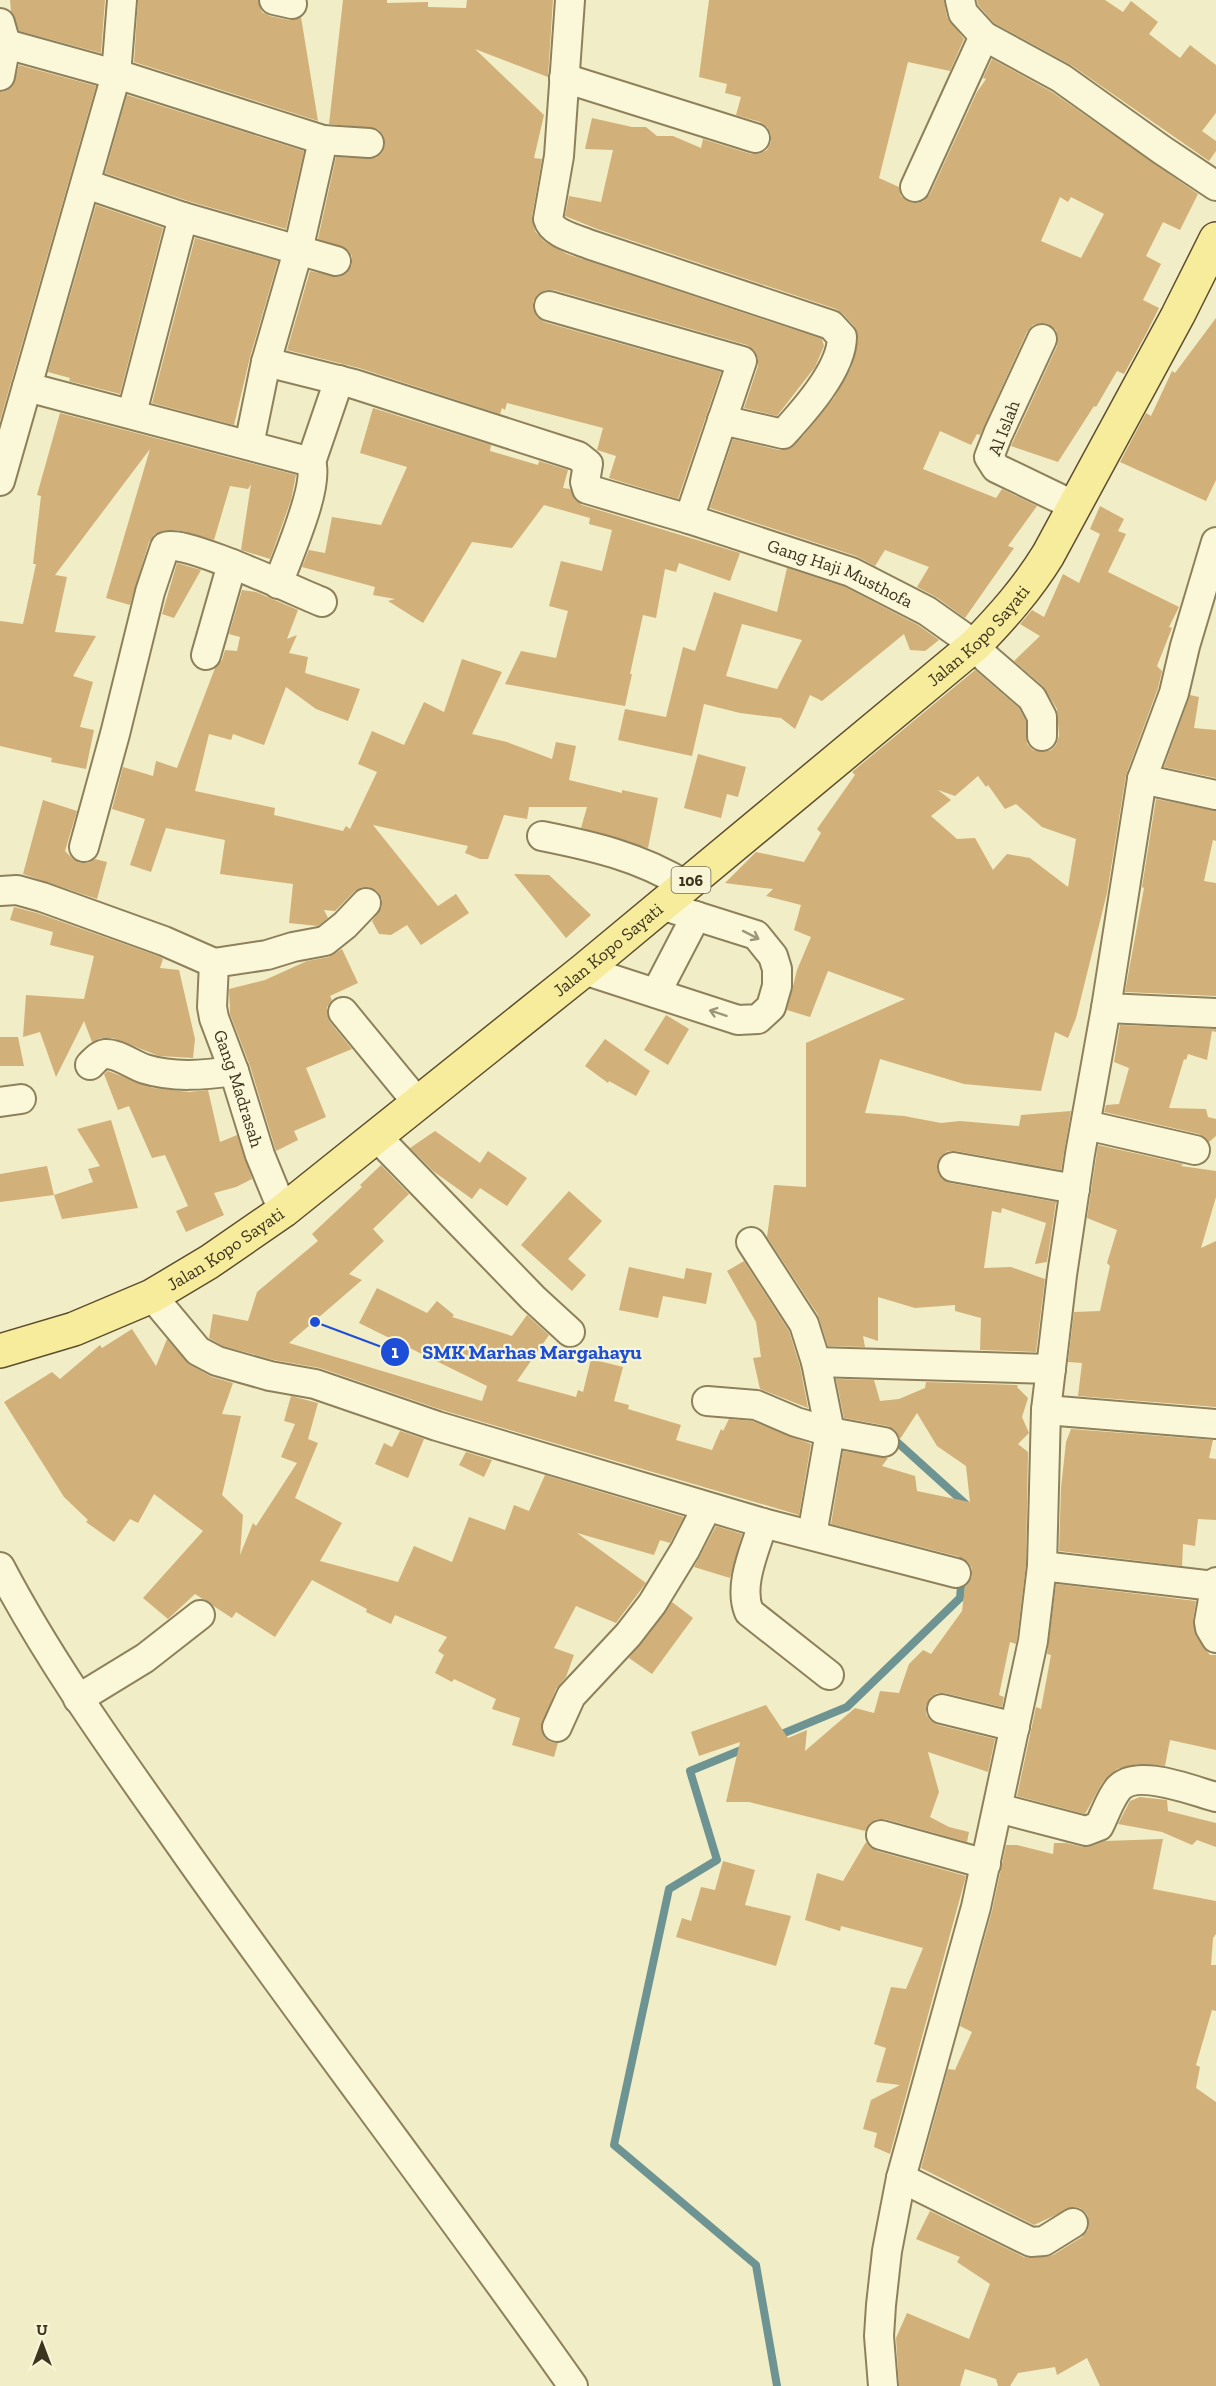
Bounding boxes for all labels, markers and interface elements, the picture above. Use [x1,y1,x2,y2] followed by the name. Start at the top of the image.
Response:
[983,397,1025,459] street label: Al Islah
[764,534,917,613] street label: Gang Haji Musthofa
[923,581,1034,691] street label: Jalan Kopo Sayati
[672,867,710,893] road number: 106
[549,898,667,1001] street label: Jalan Kopo Sayati
[742,929,759,941] one-way arrow
[709,1007,728,1018] one-way arrow
[208,1027,268,1150] street label: Gang Madrasah
[163,1203,288,1296] street label: Jalan Kopo Sayati
[380,1333,653,1371] callout: SMK Marhas Margahayu
[422,1340,642,1364] text: SMK Marhas Margahayu
[391,1341,399,1363] text: 1
[12,2314,72,2374] north arrow
[36,2320,48,2339] text: U

